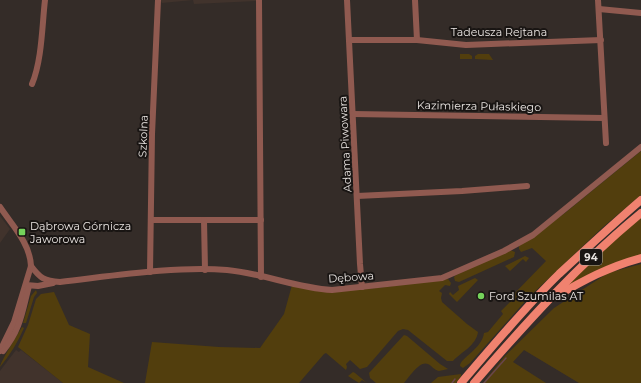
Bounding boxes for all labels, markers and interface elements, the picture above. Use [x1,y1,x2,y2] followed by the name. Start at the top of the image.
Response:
[451,25,547,39] street label: Tadeusza Rejtana
[335,96,355,192] street label: Adama Piwowara
[417,98,541,114] street label: Kazimierza Pułaskiego
[135,115,151,157] street label: Szkolna
[29,219,131,246] place label: Dąbrowa Górnicza Jaworowa
[17,227,27,237] marker: Dąbrowa Górnicza Jaworowa
[580,249,602,265] road number: 94
[328,268,374,286] street label: Dębowa
[489,289,584,303] place label: Ford Szumilas AT
[476,291,486,301] marker: Ford Szumilas AT

